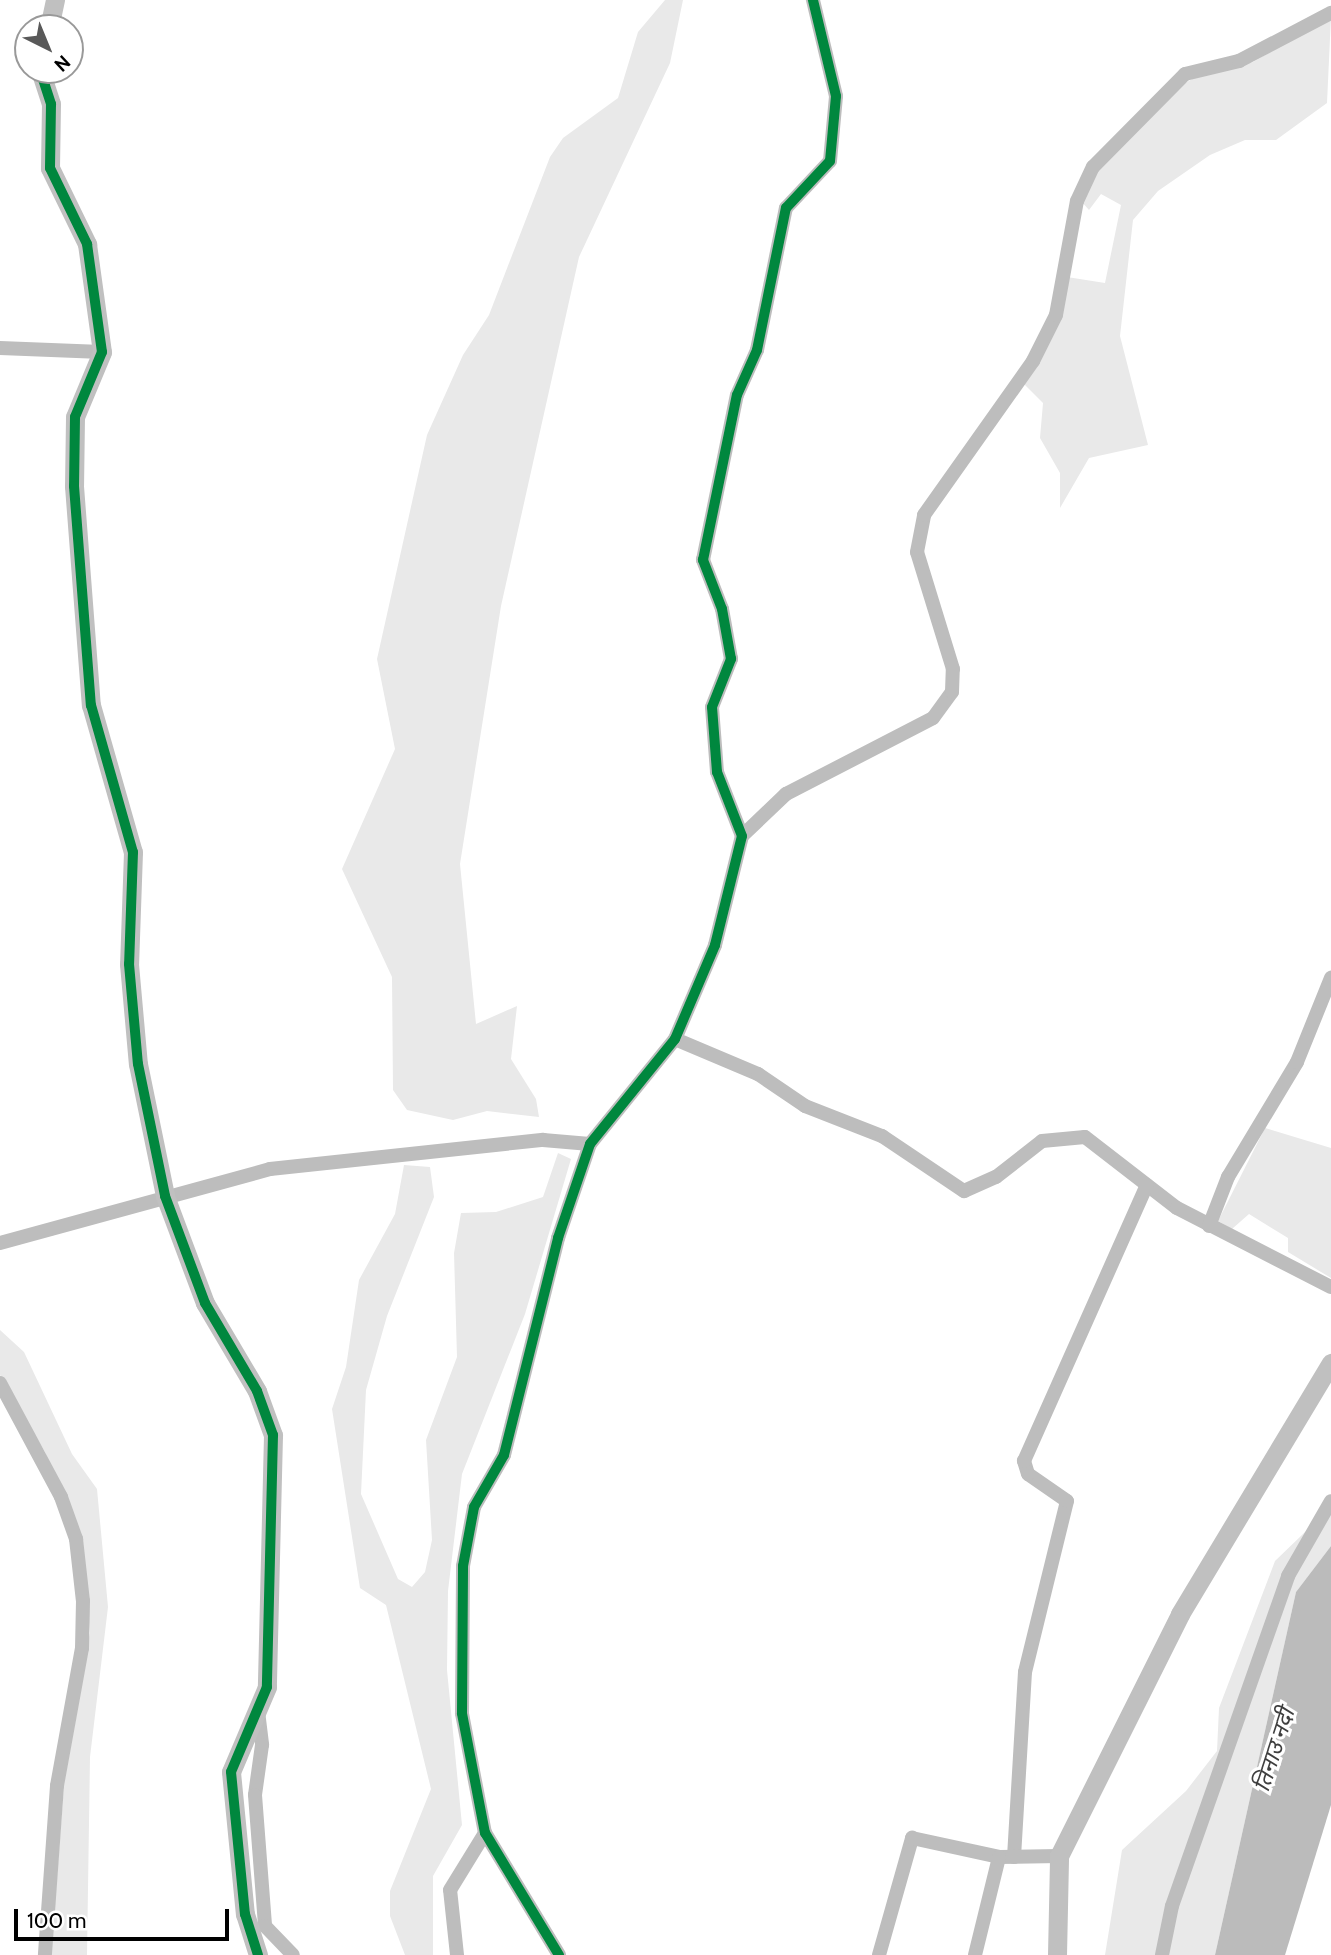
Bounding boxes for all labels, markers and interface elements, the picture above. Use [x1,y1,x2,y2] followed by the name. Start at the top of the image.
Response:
[14,14,84,84] north arrow
[50,50,75,76] text: N
[1248,1705,1300,1795] water label: तिनाउ नदी
[18,1896,233,1940] scale bar
[27,1908,86,1933] text: 100 m

